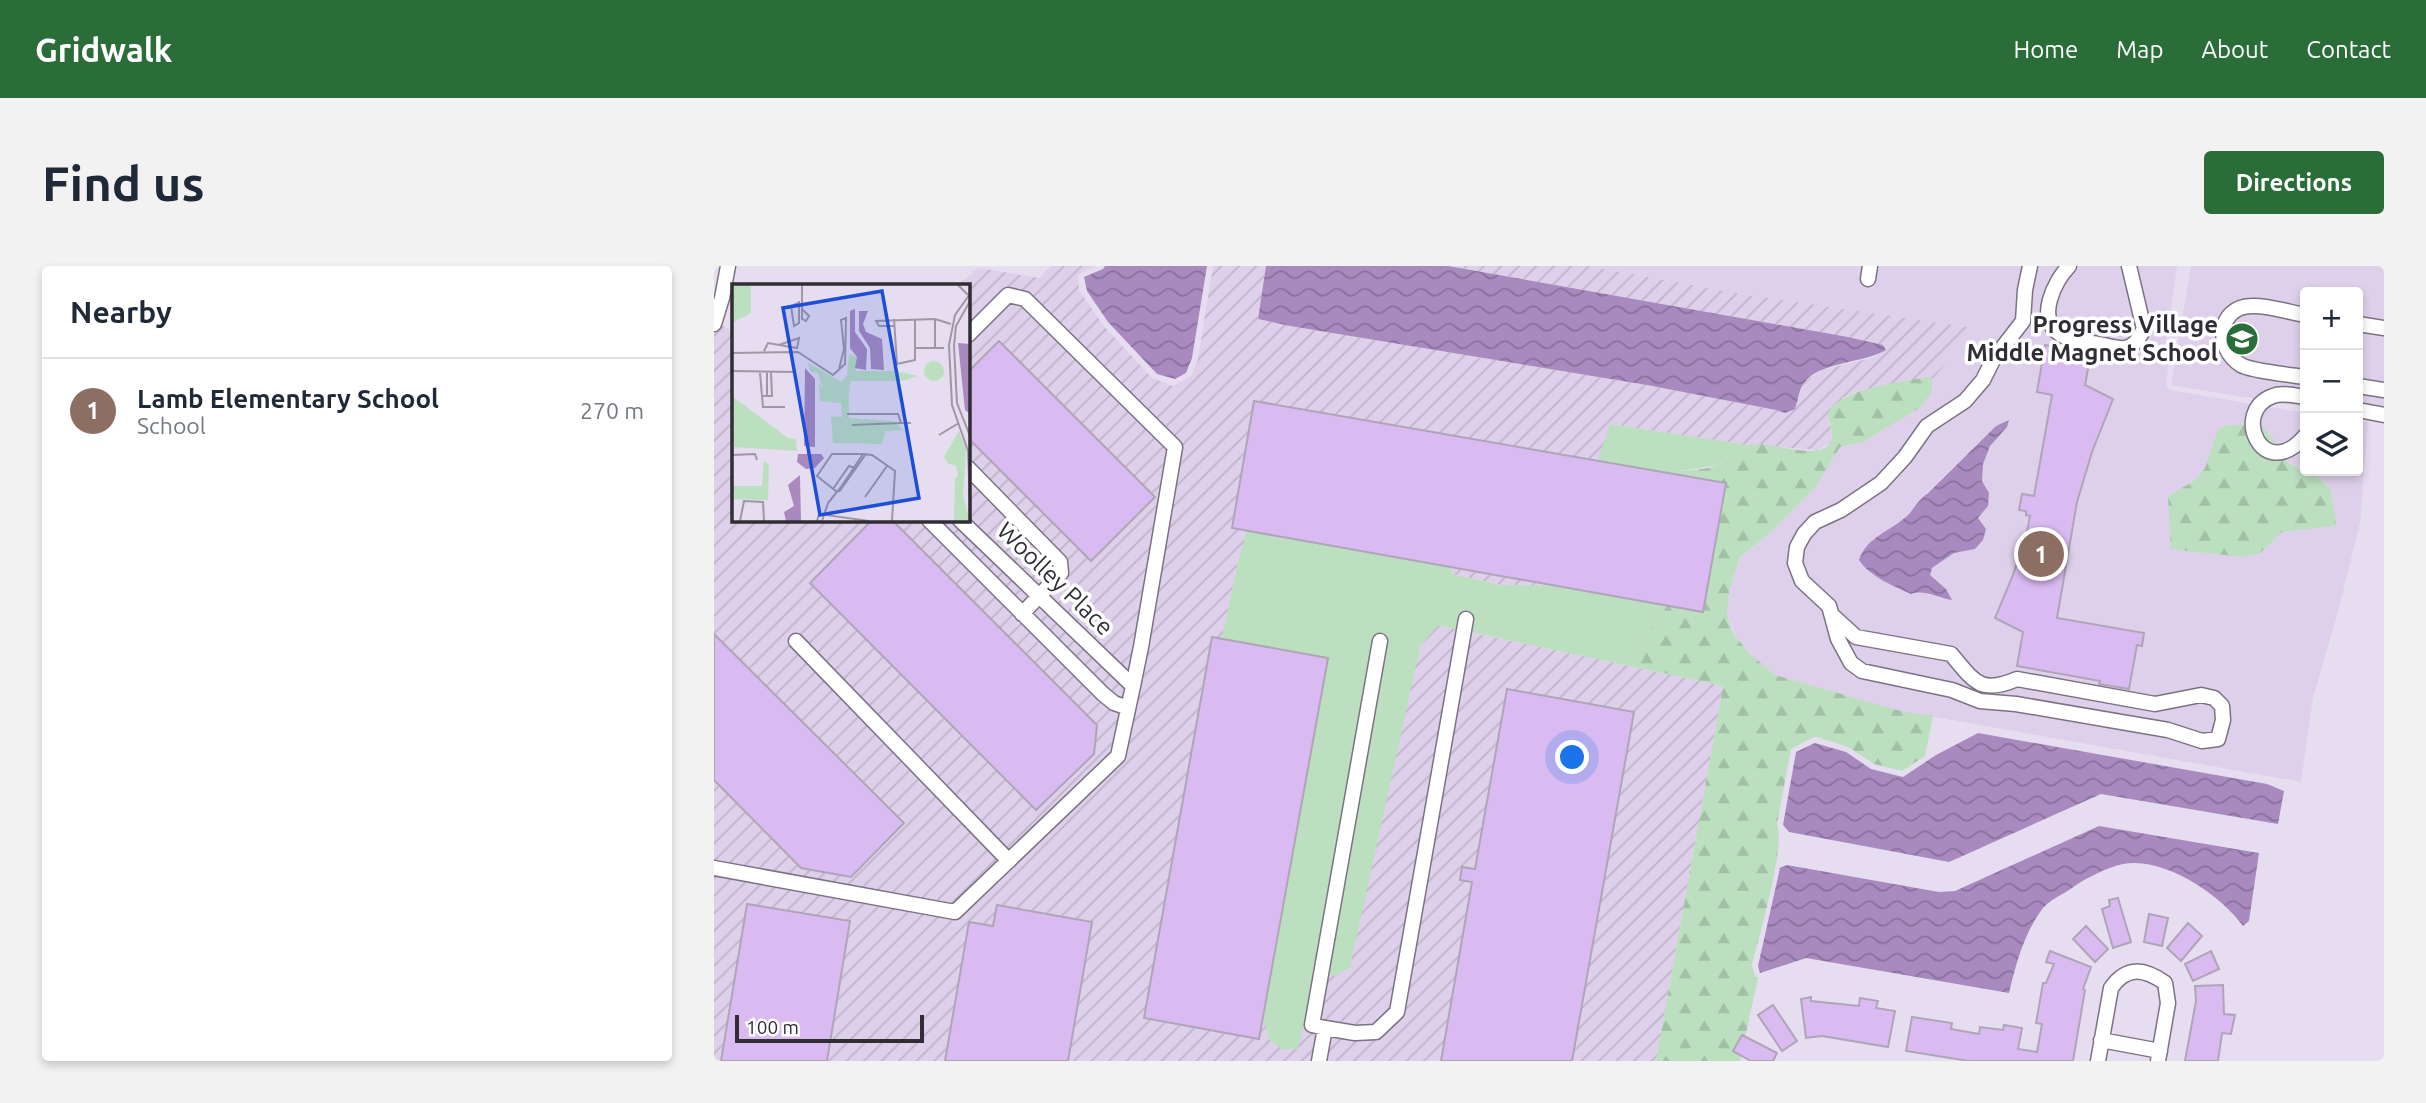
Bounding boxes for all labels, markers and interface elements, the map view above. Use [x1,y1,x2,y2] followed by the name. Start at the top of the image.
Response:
[35,31,172,68] text: Gridwalk
[2013,36,2078,63] text: Home
[2116,36,2163,63] text: Map
[2201,36,2268,63] text: About
[2306,36,2391,63] text: Contact
[2204,151,2384,214] button: Directions
[42,155,205,210] text: Find us
[732,284,970,522] inset map
[2300,287,2363,476] map controls
[2300,287,2363,350] button: +
[70,295,172,329] text: Nearby
[1966,311,2218,366] place label: Progress Village Middle Magnet School
[2223,320,2261,358] school or university icon: Progress Village Middle Magnet School
[2300,350,2363,413] button: −
[137,384,439,413] text: Lamb Elementary School
[87,398,99,423] text: 1
[580,398,644,423] text: 270 m
[137,413,206,438] text: School
[2300,413,2363,476] button: layers
[992,517,1119,641] street label: Woolley Place
[2018,528,2064,580] pin: 1
[1555,740,1589,774] your location
[735,1012,924,1044] scale bar
[746,1016,799,1038] text: 100 m

